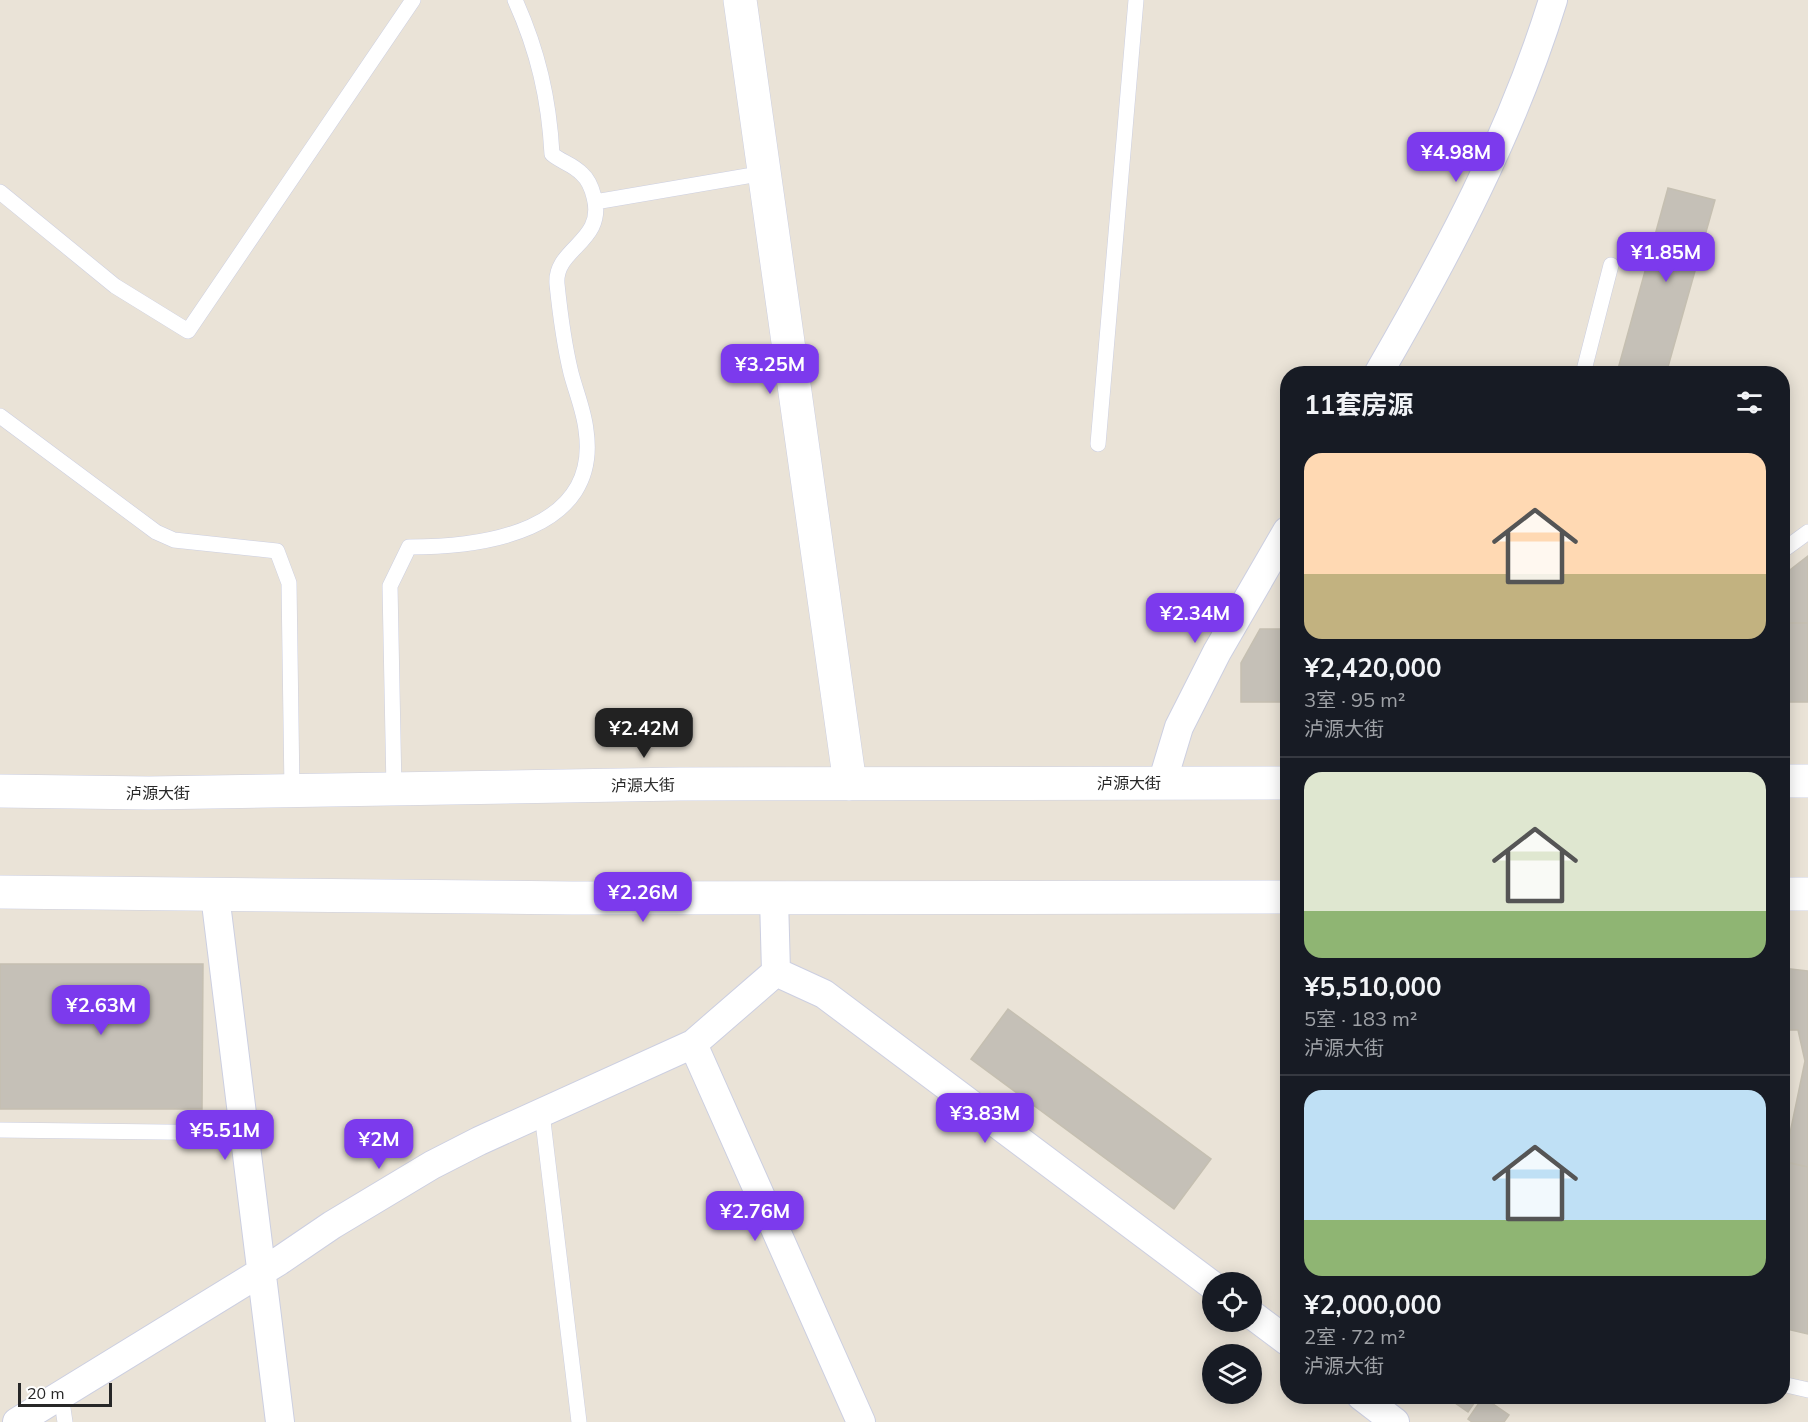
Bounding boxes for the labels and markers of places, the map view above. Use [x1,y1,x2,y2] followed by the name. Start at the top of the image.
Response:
[1407,132,1505,183] pin: ¥4.98M
[1617,232,1715,283] pin: ¥1.85M
[721,344,819,395] pin: ¥3.25M
[1146,593,1244,644] pin: ¥2.34M
[595,708,693,759] pin: ¥2.42M
[594,872,692,923] pin: ¥2.26M
[52,985,150,1036] pin: ¥2.63M
[936,1093,1034,1144] pin: ¥3.83M
[176,1110,274,1161] pin: ¥5.51M
[350,1119,408,1170] pin: ¥2M
[706,1191,804,1242] pin: ¥2.76M

